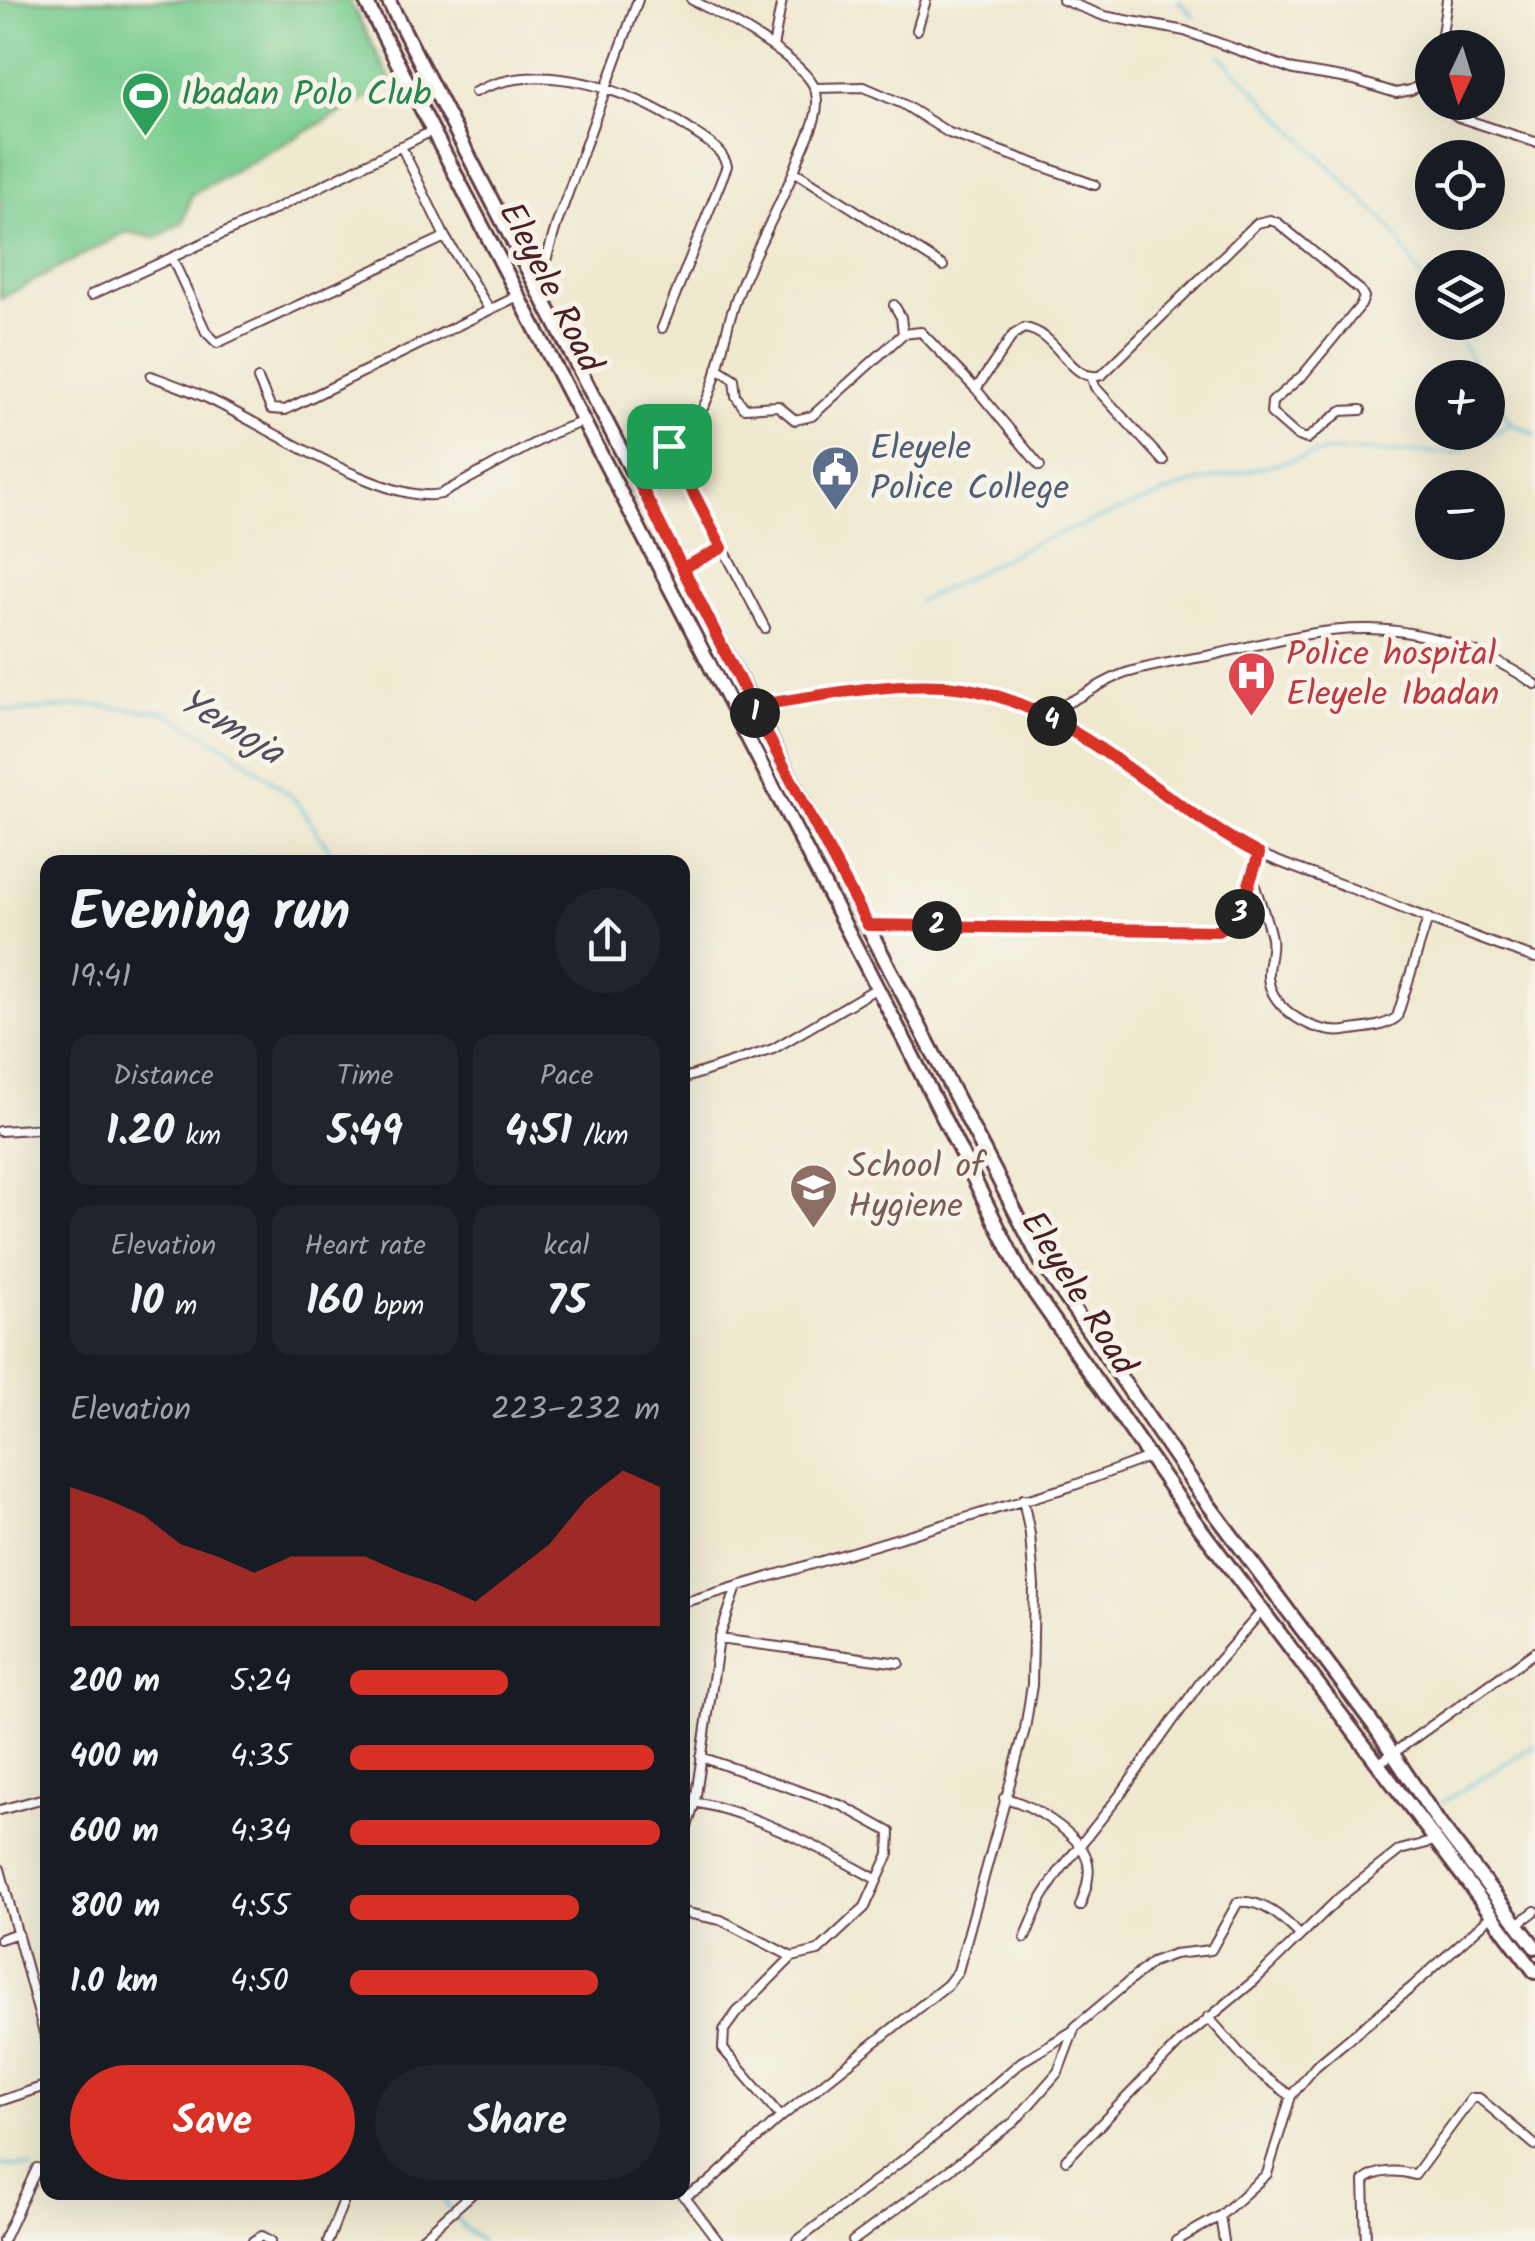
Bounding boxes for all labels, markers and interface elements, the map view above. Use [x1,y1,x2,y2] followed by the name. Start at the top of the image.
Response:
[1415,30,1505,120] north arrow
[1415,30,1505,560] map controls
[181,68,431,124] place label: Ibadan Polo Club
[120,70,172,138] sports icon: Ibadan Polo Club
[1415,140,1505,230] button: locate
[482,193,617,385] street label: Eleyele Road
[1415,250,1505,340] button: layers
[1415,360,1505,450] button: +
[627,404,712,489] pin
[642,419,697,474] icon: arrive
[870,422,1069,518] place label: Eleyele Police College
[809,444,861,512] public building icon: Eleyele Police College
[1415,470,1505,560] button: −
[1286,628,1500,724] place label: Police hospital Eleyele Ibadan
[1225,650,1277,718] hospital icon: Police hospital Eleyele Ibadan
[166,673,296,784] water label: Yemoja
[730,688,780,738] pin: 1
[751,690,759,735] text: 1
[1027,696,1077,746] pin: 4
[1044,698,1060,743] text: 4
[70,871,350,958] text: Evening run
[555,888,660,993] button: share
[1215,889,1265,939] pin: 3
[1232,891,1248,936] text: 3
[912,901,962,951] pin: 2
[929,903,945,948] text: 2
[70,952,131,1003] text: 19:41
[113,1054,214,1099] text: Distance
[337,1054,393,1099] text: Time
[540,1054,593,1099] text: Pace
[106,1099,174,1166] text: 1.20
[327,1099,403,1166] text: 5:49
[505,1099,572,1166] text: 4:51
[174,1114,221,1159] text: km
[572,1114,629,1159] text: /km
[848,1140,988,1236] place label: School of Hygiene
[787,1162,839,1230] school or university icon: School of Hygiene
[1004,1200,1151,1389] street label: Eleyele Road
[110,1224,216,1269] text: Elevation
[304,1224,426,1269] text: Heart rate
[544,1224,589,1269] text: kcal
[129,1269,164,1336] text: 10
[306,1269,363,1336] text: 160
[546,1269,587,1336] text: 75
[164,1284,197,1329] text: m
[363,1284,424,1329] text: bpm
[70,1385,191,1436] text: Elevation
[491,1385,660,1436] text: 223–232 m
[70,1657,160,1708] text: 200 m
[230,1657,291,1708] text: 5:24
[70,1732,159,1783] text: 400 m
[230,1732,291,1783] text: 4:35
[70,1807,159,1858] text: 600 m
[230,1807,291,1858] text: 4:34
[70,1882,160,1933] text: 800 m
[230,1882,290,1933] text: 4:55
[70,1957,158,2008] text: 1.0 km
[230,1957,289,2008] text: 4:50
[70,2065,355,2180] button: Save
[375,2065,660,2180] button: Share

